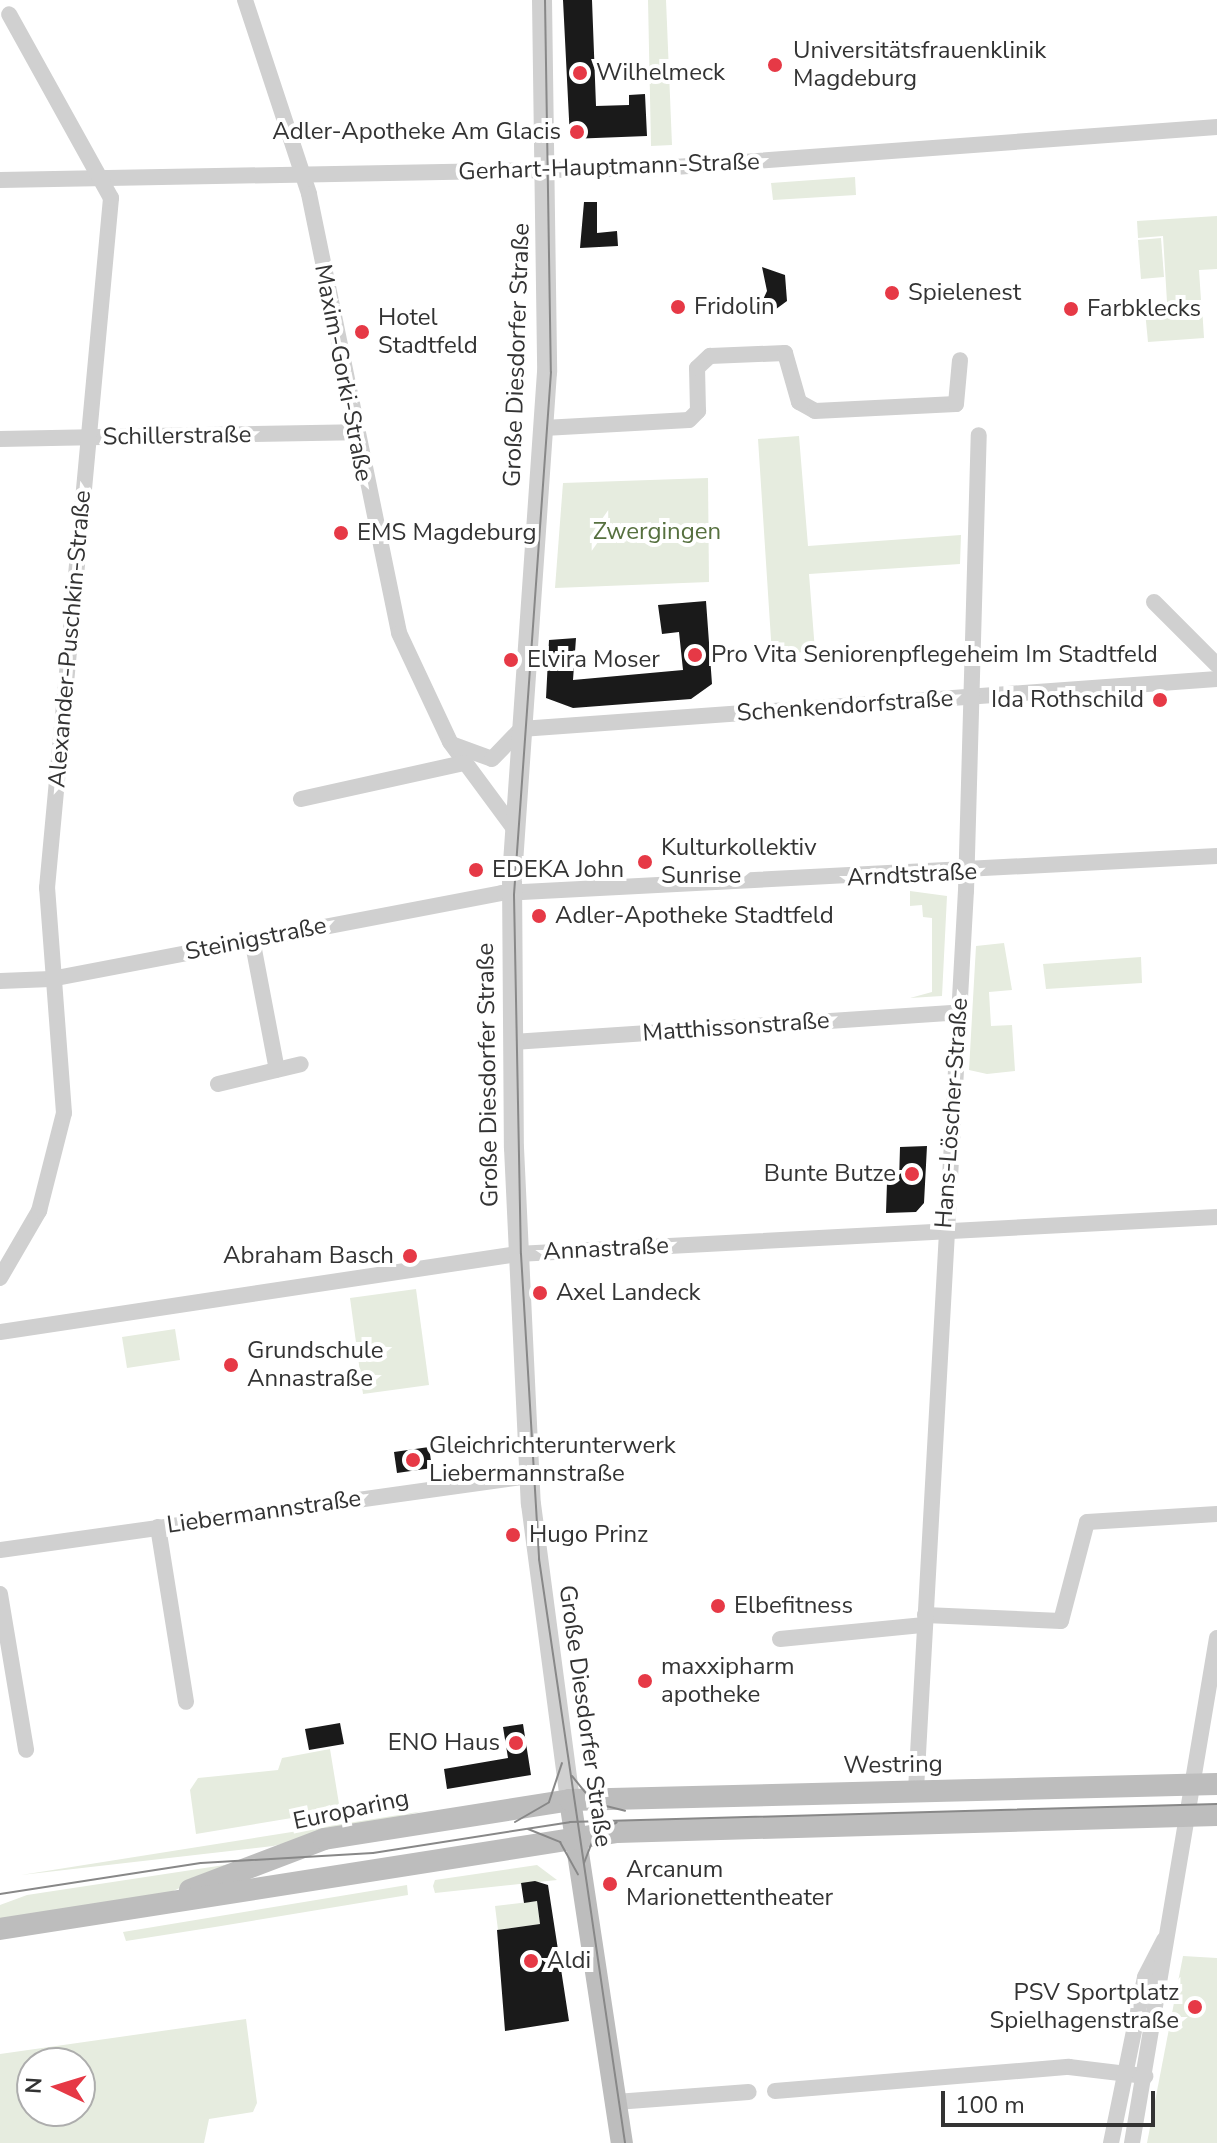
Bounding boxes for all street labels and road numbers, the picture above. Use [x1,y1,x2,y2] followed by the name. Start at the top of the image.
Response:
[458,147,760,187] street label: Gerhart-Hauptmann-Straße
[498,222,536,488] street label: Große Diesdorfer Straße
[308,262,378,484] street label: Maxim-Gorki-Straße
[102,420,252,452] street label: Schillerstraße
[43,489,97,789] street label: Alexander-Puschkin-Straße
[736,684,954,728] street label: Schenkendorfstraße
[846,857,978,893] street label: Arndtstraße
[183,911,329,967] street label: Steinigstraße
[471,943,505,1207] street label: Große Diesdorfer Straße
[930,997,974,1229] street label: Hans-Löscher-Straße
[641,1006,831,1048] street label: Matthissonstraße
[542,1231,670,1267] street label: Annastraße
[165,1484,363,1540] street label: Liebermannstraße
[552,1583,618,1849] street label: Große Diesdorfer Straße
[843,1750,943,1780] street label: Westring
[290,1784,412,1836] street label: Europaring

